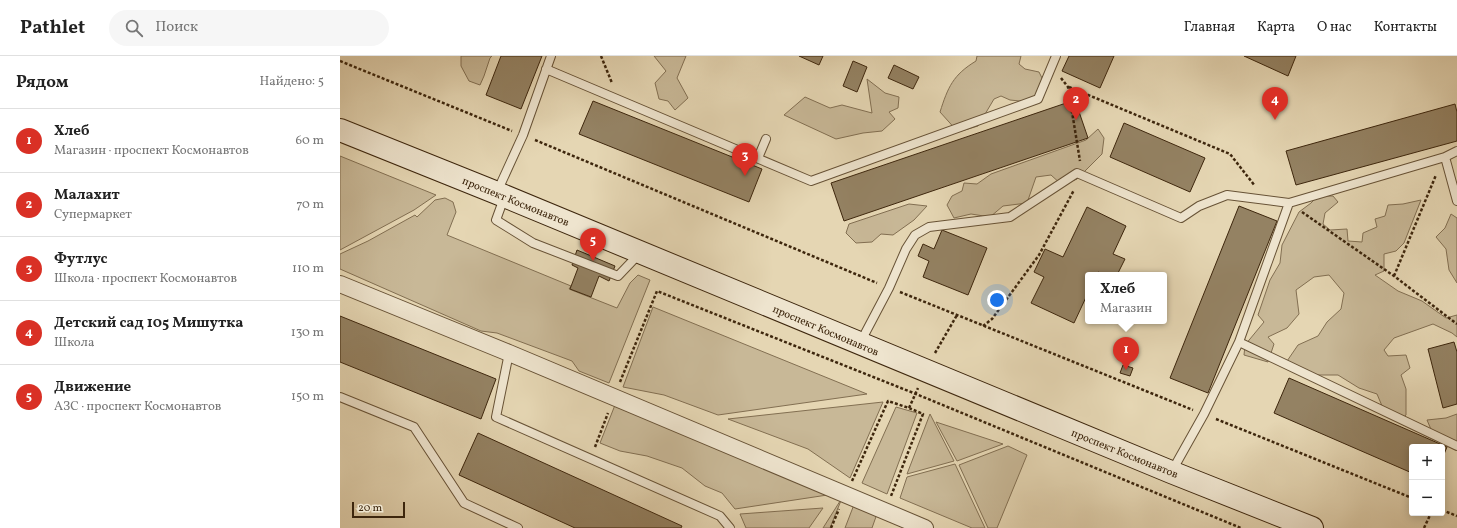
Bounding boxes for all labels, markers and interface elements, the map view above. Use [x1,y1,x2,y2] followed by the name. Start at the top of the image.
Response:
[109,10,389,46] search box
[20,15,85,41] text: Pathlet
[123,17,145,39] icon: search
[155,17,198,38] text: Поиск
[1184,18,1235,37] text: Главная
[1257,18,1295,37] text: Карта
[1317,18,1352,37] text: О нас
[1374,18,1437,37] text: Контакты
[16,71,69,94] text: Рядом
[260,73,324,91] text: Найдено: 5
[1063,87,1089,120] pin: 2
[1262,87,1288,120] pin: 4
[54,121,89,142] text: Хлеб
[26,132,32,150] text: 1
[296,132,324,150] text: 60 m
[54,142,249,160] text: Магазин · проспект Космонавтов
[732,143,758,176] pin: 3
[460,174,572,231] street label: проспект Космонавтов
[54,185,120,206] text: Малахит
[26,196,32,214] text: 2
[296,196,324,214] text: 70 m
[54,206,132,224] text: Супермаркет
[580,228,606,261] pin: 5
[54,249,108,270] text: Футлус
[26,260,32,278] text: 3
[292,260,324,278] text: 110 m
[54,270,237,288] text: Школа · проспект Космонавтов
[1085,272,1167,324] popup
[1100,279,1135,300] text: Хлеб
[987,290,1007,310] your location
[1100,300,1152,318] text: Магазин
[770,302,881,361] street label: проспект Космонавтов
[54,313,243,334] text: Детский сад 105 Мишутка
[25,324,33,342] text: 4
[291,324,324,342] text: 130 m
[54,334,94,352] text: Школа
[1113,337,1139,370] pin: 1
[54,377,131,398] text: Движение
[26,388,32,406] text: 5
[291,388,324,406] text: 150 m
[54,398,221,416] text: АЗС · проспект Космонавтов
[1069,426,1181,483] street label: проспект Космонавтов
[1409,444,1445,516] map controls
[1409,444,1445,480] button: +
[1409,480,1445,516] button: −
[352,500,405,519] scale bar
[358,501,382,516] text: 20 m

